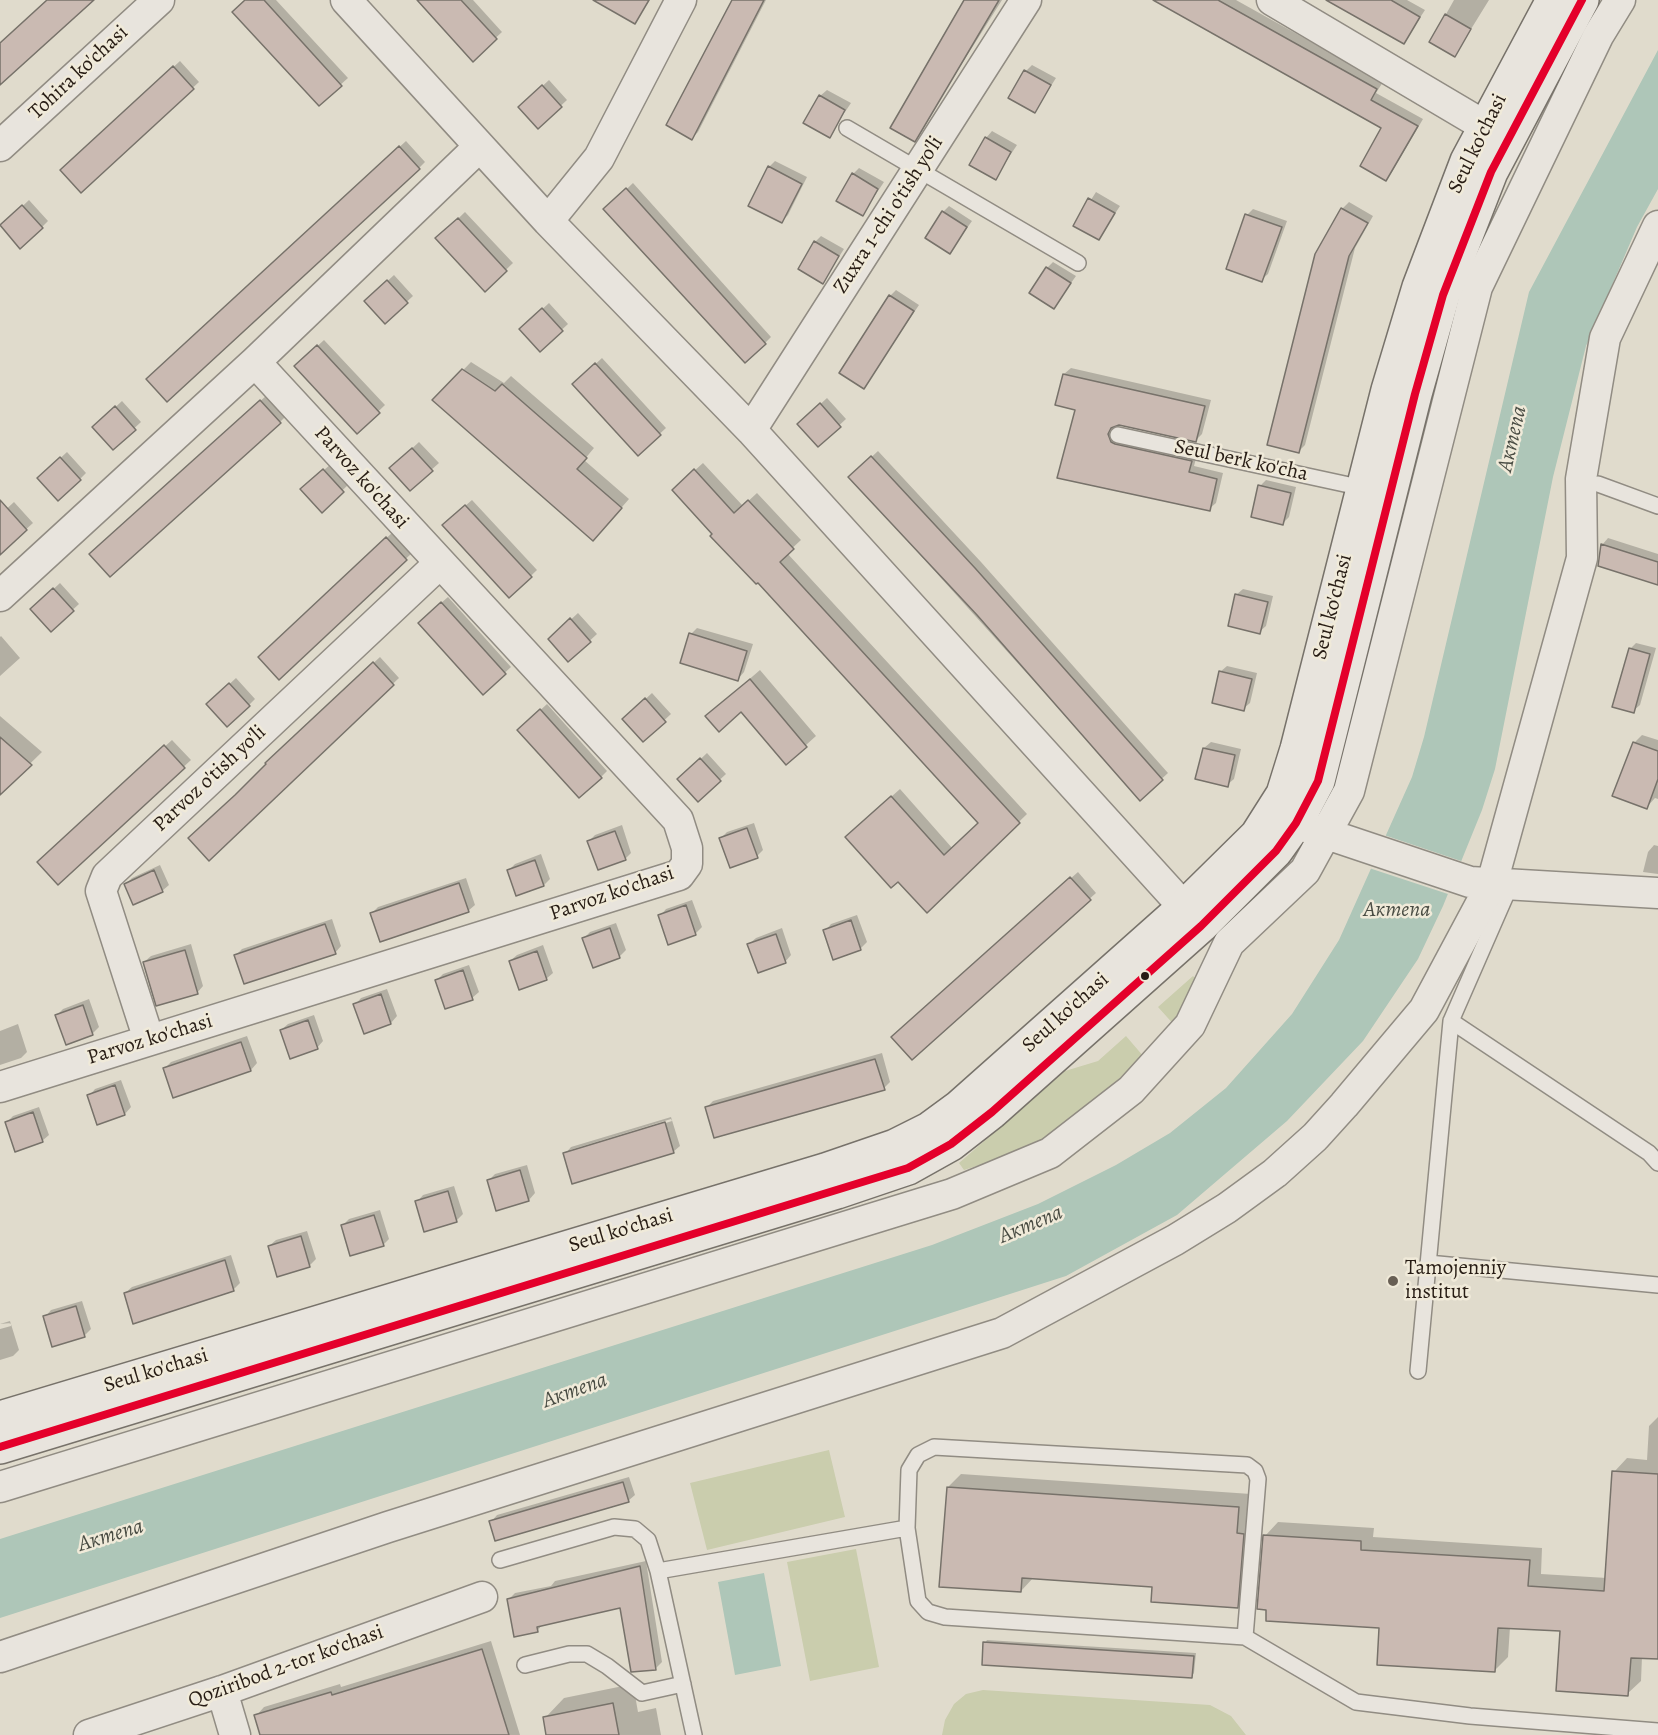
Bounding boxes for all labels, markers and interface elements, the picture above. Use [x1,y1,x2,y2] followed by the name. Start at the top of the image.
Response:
[24,21,134,125] street label: Tohira ko'chasi
[1443,90,1513,198] street label: Seul ko'chasi
[829,132,949,298] street label: Zuxra 1-chi o'tish yo'li
[1493,403,1533,475] water label: Актепа
[308,421,414,535] street label: Parvoz ko'chasi
[1172,435,1310,487] street label: Seul berk ko'cha
[1308,552,1358,662] street label: Seul ko'chasi
[148,720,272,838] street label: Parvoz o'tish yo'li
[547,861,677,927] street label: Parvoz ko'chasi
[1364,898,1430,924] water label: Актепа
[1017,968,1115,1058] street label: Seul ko'chasi
[1139,970,1151,982] unlabelled marker
[84,1009,216,1071] street label: Parvoz ko'chasi
[995,1200,1067,1250] water label: Актепа
[566,1203,676,1259] street label: Seul ko'chasi
[1405,1256,1506,1306] place label: Tamojenniy institut
[1386,1274,1400,1288] marker: Tamojenniy institut
[101,1343,211,1399] street label: Seul ko'chasi
[539,1367,611,1415] water label: Актепа
[75,1514,147,1558] water label: Актепа
[185,1620,387,1714] street label: Qoziribod 2-tor ko‘chasi

